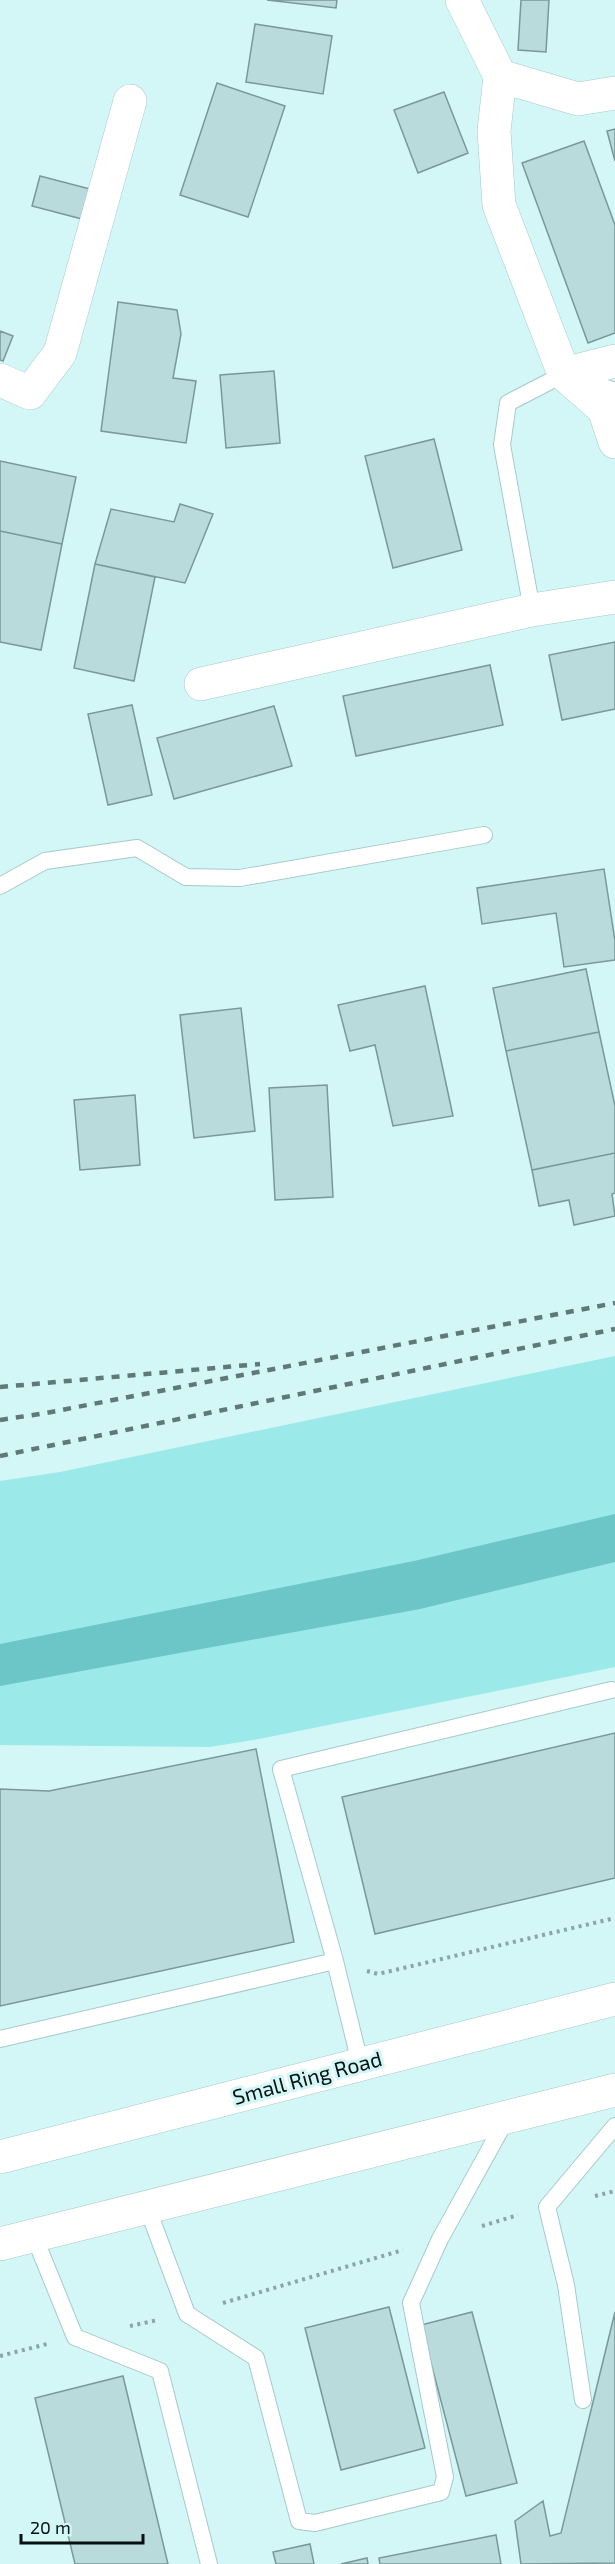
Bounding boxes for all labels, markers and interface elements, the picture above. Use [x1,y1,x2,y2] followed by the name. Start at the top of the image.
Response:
[230,2045,384,2109] street label: Small Ring Road
[21,2507,142,2545] scale bar
[30,2516,71,2538] text: 20 m

